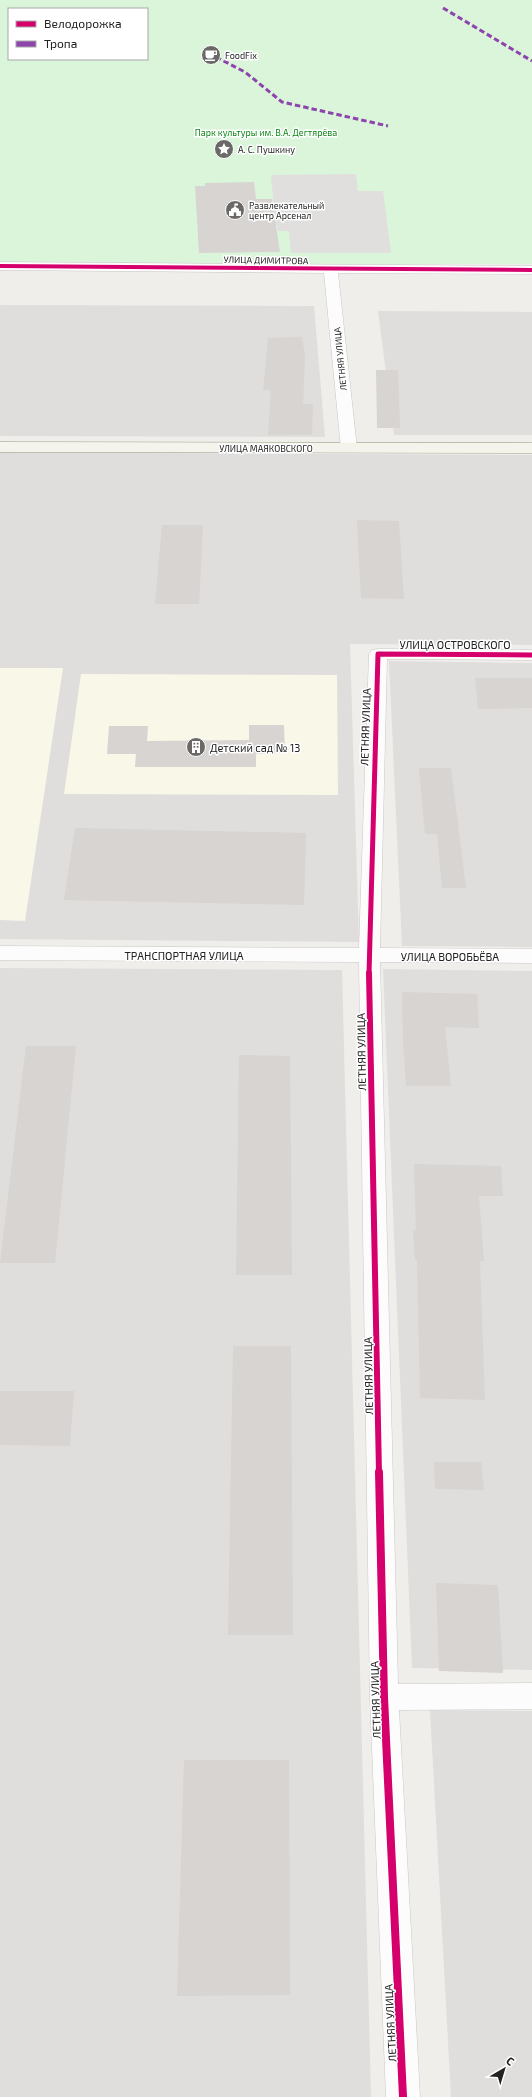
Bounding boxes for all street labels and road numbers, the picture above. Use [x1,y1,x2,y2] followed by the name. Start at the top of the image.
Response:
[223,254,309,266] street label: УЛИЦА ДИМИТРОВА
[331,326,349,391] street label: ЛЕТНЯЯ УЛИЦА
[219,443,313,454] street label: УЛИЦА МАЯКОВСКОГО
[399,638,511,651] street label: УЛИЦА ОСТРОВСКОГО
[357,688,373,766] street label: ЛЕТНЯЯ УЛИЦА
[124,949,244,962] street label: ТРАНСПОРТНАЯ УЛИЦА
[401,950,499,963] street label: УЛИЦА ВОРОБЬЁВА
[354,1013,368,1091] street label: ЛЕТНЯЯ УЛИЦА
[361,1337,375,1415] street label: ЛЕТНЯЯ УЛИЦА
[367,1661,383,1739] street label: ЛЕТНЯЯ УЛИЦА
[381,1984,399,2062] street label: ЛЕТНЯЯ УЛИЦА

